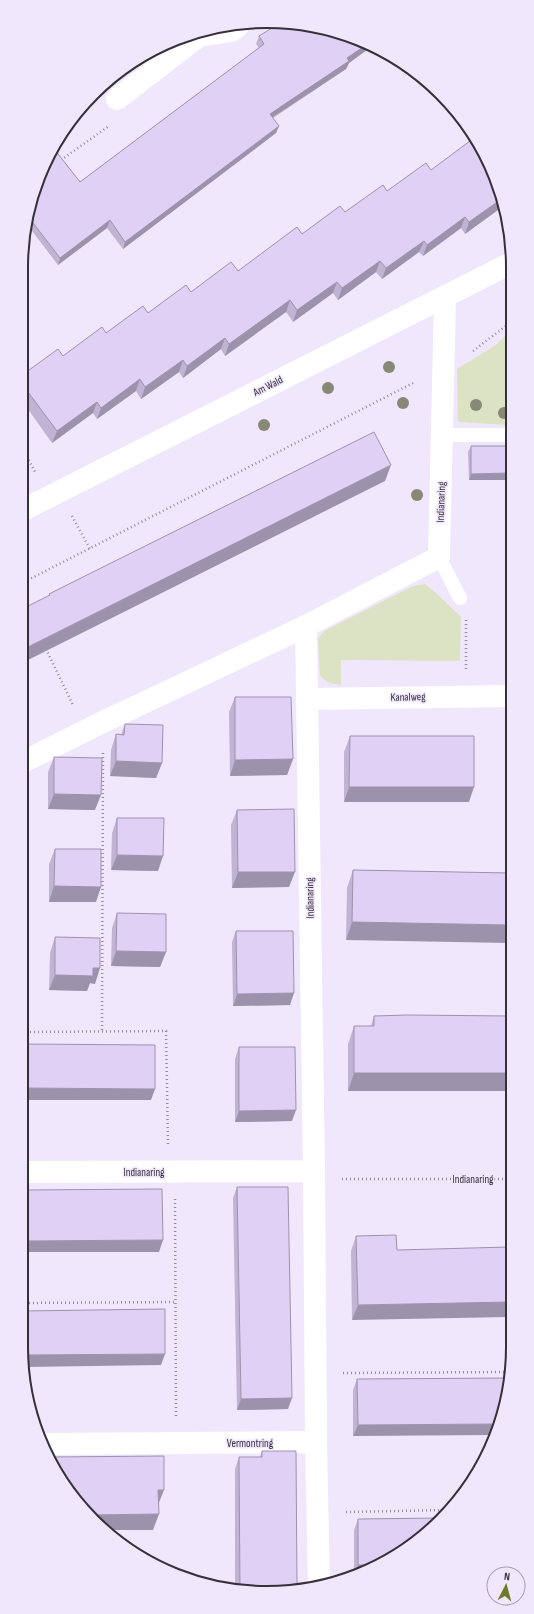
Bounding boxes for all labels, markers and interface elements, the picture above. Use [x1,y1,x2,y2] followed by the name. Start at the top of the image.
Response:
[250,373,285,399] street label: Am Wald
[434,481,448,523] street label: Indianaring
[390,690,426,704] street label: Kanalweg
[303,877,317,919] street label: Indianaring
[123,1166,165,1179] street label: Indianaring
[452,1173,494,1186] street label: Indianaring
[227,1437,274,1450] street label: Vermontring
[486,1566,526,1606] north arrow
[503,1570,511,1583] text: N

